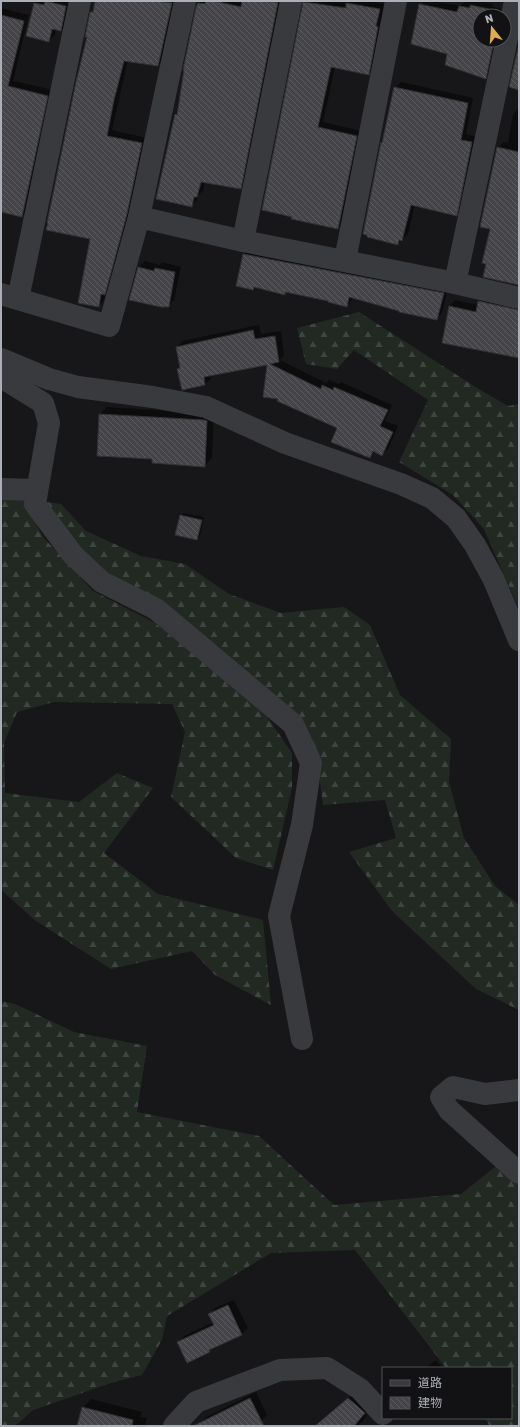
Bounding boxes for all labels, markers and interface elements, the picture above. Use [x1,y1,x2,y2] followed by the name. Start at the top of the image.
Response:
[472,8,512,48] north arrow
[484,12,495,26] text: N
[382,1367,512,1419] legend
[418,1376,442,1390] text: 道路
[418,1396,442,1410] text: 建物

